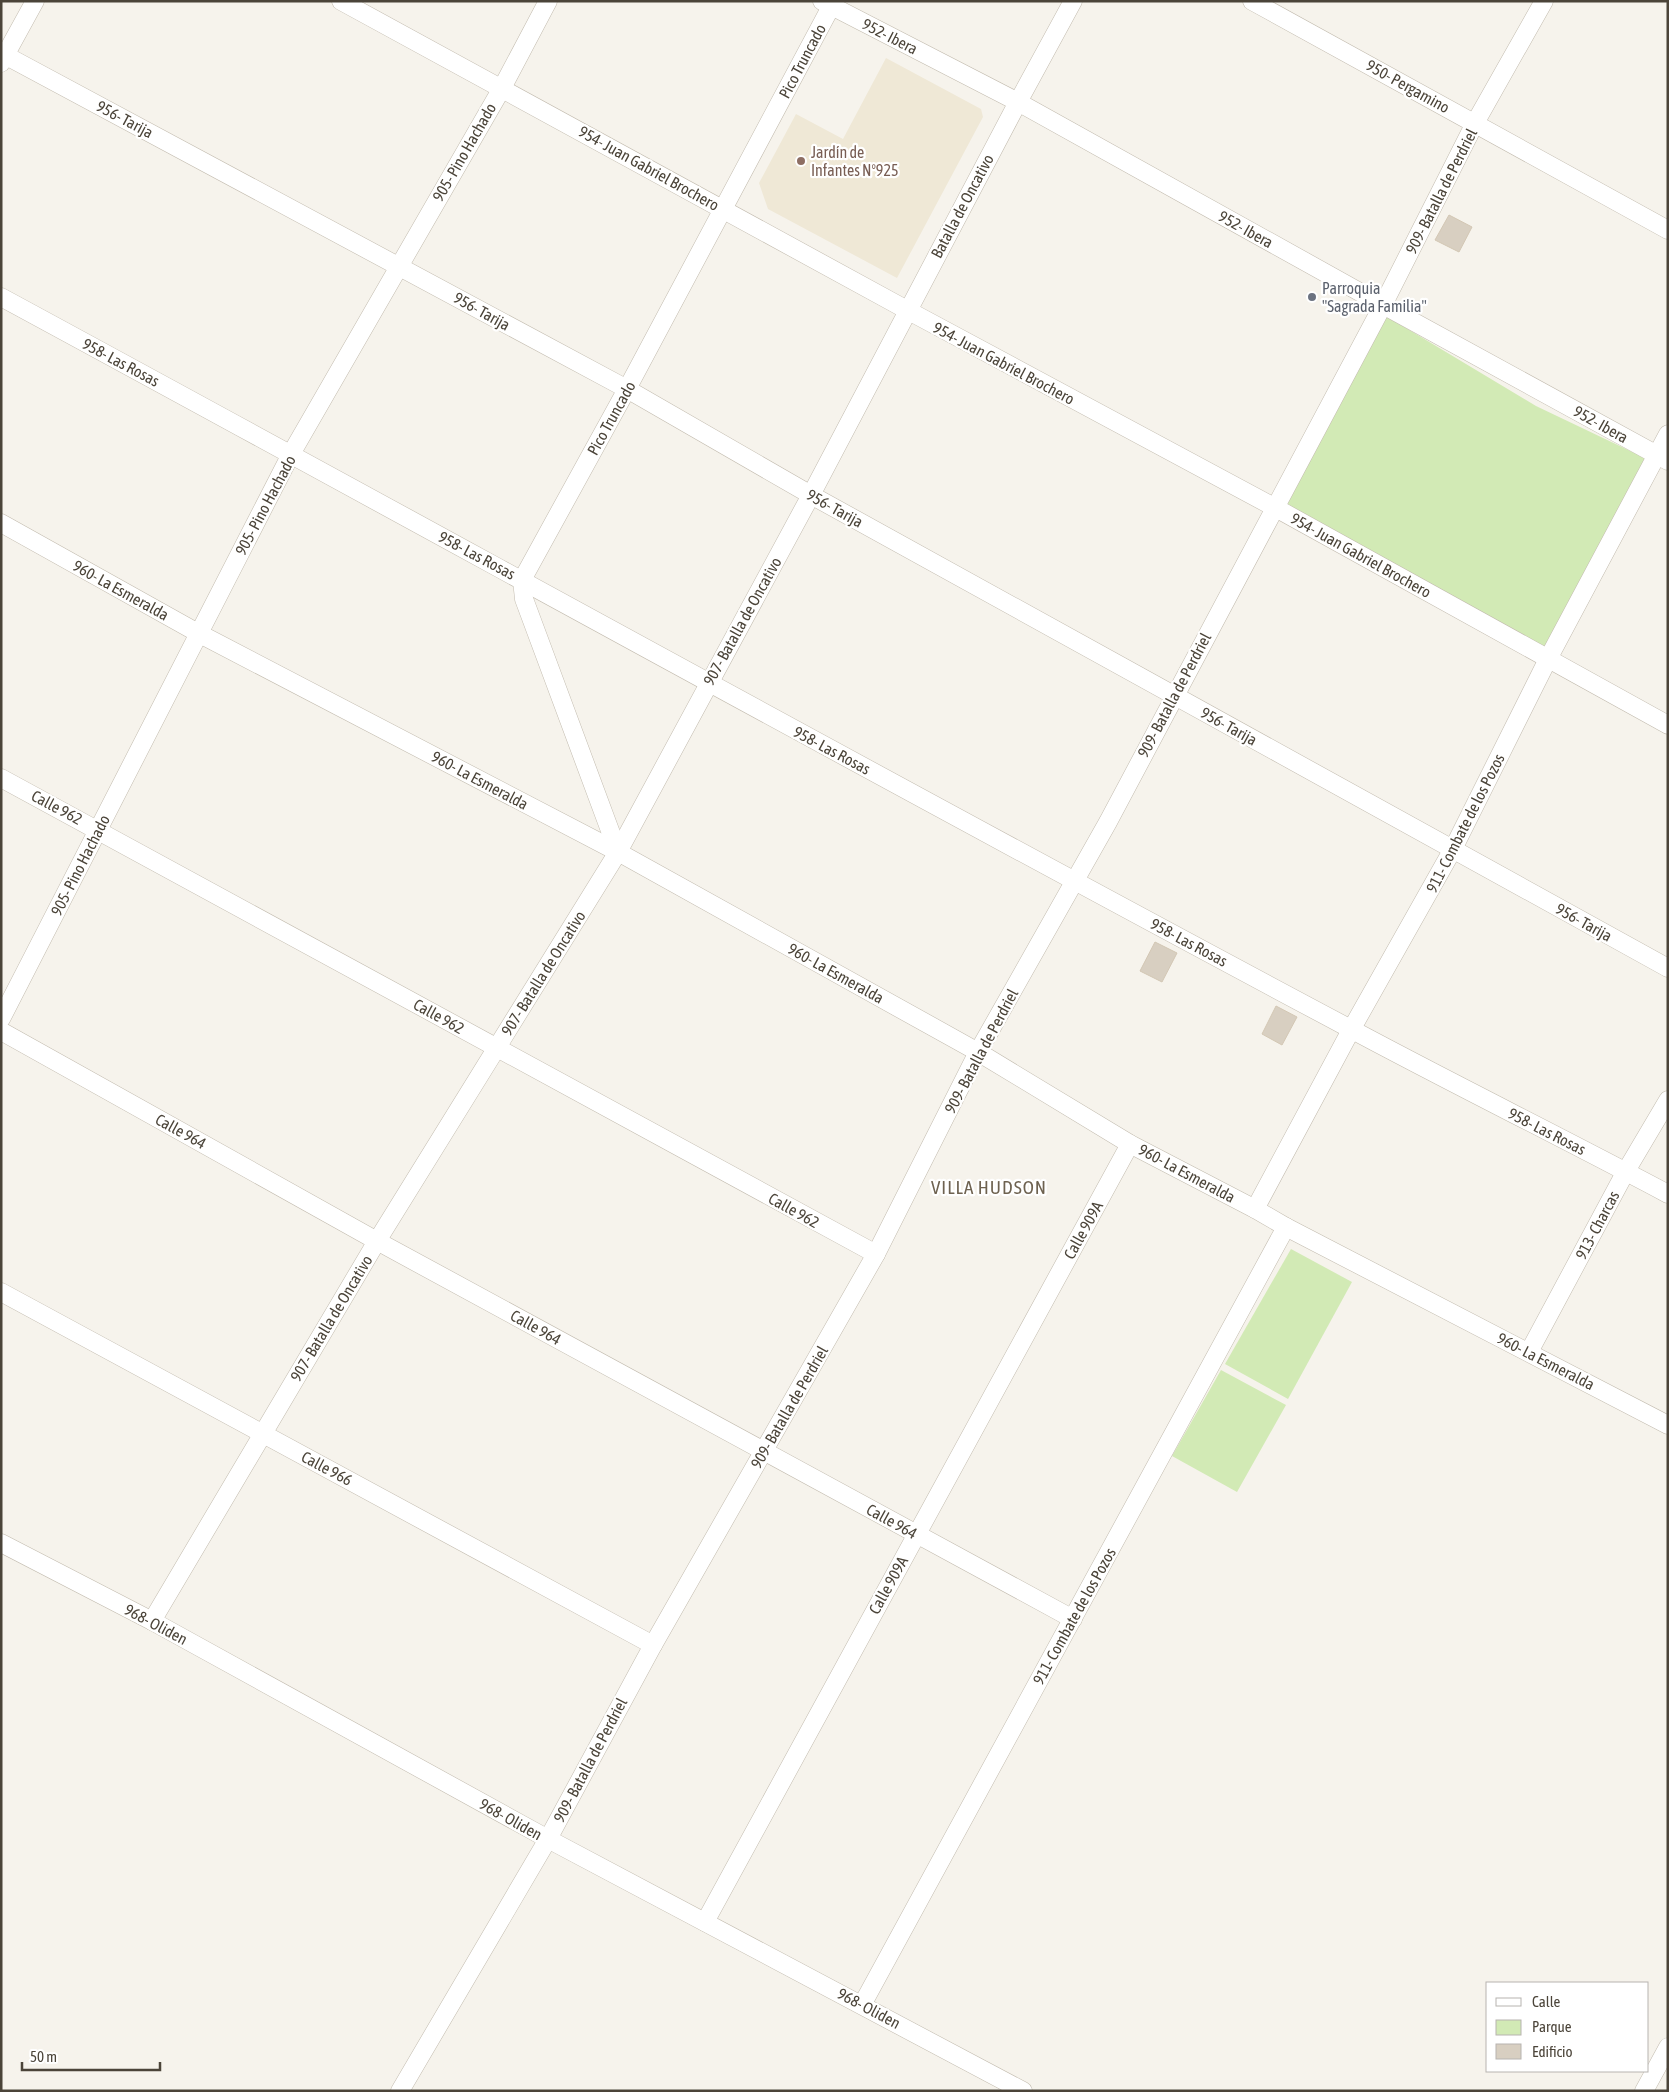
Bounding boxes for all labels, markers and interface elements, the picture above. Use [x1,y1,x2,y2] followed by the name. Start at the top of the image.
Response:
[859,14,921,58] street label: 952- Ibera
[775,21,829,101] street label: Pico Truncado
[1363,56,1453,117] street label: 950- Pergamino
[93,97,156,142] street label: 956- Tarija
[429,100,499,204] street label: 905- Pino Hachado
[576,122,722,214] street label: 954- Juan Gabriel Brochero
[1402,125,1481,257] street label: 909- Batalla de Perdriel
[811,143,898,179] place label: Jardín de Infantes N°925
[927,151,997,261] street label: Batalla de Oncativo
[795,155,807,167] marker: Jardín de Infantes N°925
[1216,207,1276,251] street label: 952- Ibera
[1322,279,1427,316] place label: Parroquia "Sagrada Familia"
[450,288,513,335] street label: 956- Tarija
[1306,291,1318,303] marker: Parroquia "Sagrada Familia"
[930,318,1078,408] street label: 954- Juan Gabriel Brochero
[79,334,163,390] street label: 958- Las Rosas
[583,378,639,458] street label: Pico Truncado
[1571,402,1631,446] street label: 952- Ibera
[231,452,299,558] street label: 905- Pino Hachado
[803,485,866,532] street label: 956- Tarija
[1288,509,1434,601] street label: 954- Juan Gabriel Brochero
[435,527,519,583] street label: 958- Las Rosas
[699,554,785,688] street label: 907- Batalla de Oncativo
[70,556,172,624] street label: 960- La Esmeralda
[1134,629,1215,760] street label: 909- Batalla de Perdriel
[1197,703,1260,750] street label: 956- Tarija
[790,722,874,778] street label: 958- Las Rosas
[429,747,531,813] street label: 960- La Esmeralda
[1422,750,1508,895] street label: 911- Combate de los Pozos
[29,786,85,828] street label: Calle 962
[47,812,113,918] street label: 905- Pino Hachado
[1552,899,1615,946] street label: 956- Tarija
[497,907,589,1039] street label: 907- Batalla de Oncativo
[1147,914,1231,970] street label: 958- Las Rosas
[785,939,887,1007] street label: 960- La Esmeralda
[941,985,1022,1116] street label: 909- Batalla de Perdriel
[411,995,467,1037] street label: Calle 962
[1505,1104,1589,1158] street label: 958- Las Rosas
[153,1110,209,1152] street label: Calle 964
[1136,1140,1238,1206] street label: 960- La Esmeralda
[931,1176,1047,1198] district label: VILLA HUDSON
[1571,1187,1623,1262] street label: 913- Charcas
[766,1189,822,1231] street label: Calle 962
[1060,1198,1106,1262] street label: Calle 909A
[286,1252,376,1384] street label: 907- Batalla de Oncativo
[508,1306,564,1348] street label: Calle 964
[1494,1329,1598,1393] street label: 960- La Esmeralda
[747,1342,832,1471] street label: 909- Batalla de Perdriel
[299,1447,355,1489] street label: Calle 966
[864,1500,920,1542] street label: Calle 964
[1029,1544,1119,1687] street label: 911- Combate de los Pozos
[865,1553,911,1617] street label: Calle 909A
[121,1600,191,1648] street label: 968- Oliden
[550,1694,631,1825] street label: 909- Batalla de Perdriel
[477,1794,545,1844] street label: 968- Oliden
[1486,1982,1649,2072] legend
[834,1984,904,2032] street label: 968- Oliden
[1532,1993,1561,2010] text: Calle
[1532,2018,1572,2035] text: Parque
[22,2040,160,2072] scale bar
[1532,2043,1573,2060] text: Edificio
[30,2048,57,2065] text: 50 m

